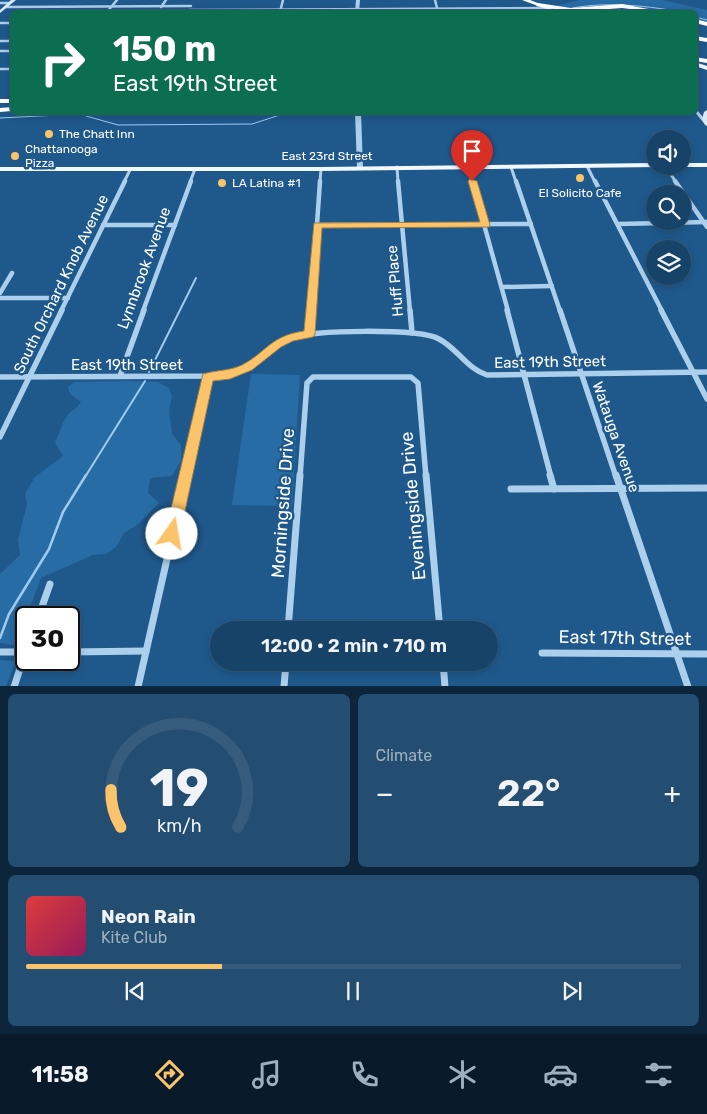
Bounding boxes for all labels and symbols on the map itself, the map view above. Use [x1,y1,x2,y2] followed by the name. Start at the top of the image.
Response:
[59,127,135,141] place label: The Chatt Inn
[43,128,55,140] marker: The Chatt Inn
[451,130,493,181] pin
[25,142,98,170] place label: Chattanooga Pizza
[281,149,373,163] street label: East 23rd Street
[9,150,21,162] marker: Chattanooga Pizza
[574,172,586,184] marker: El Solicito Cafe
[232,176,301,190] place label: LA Latina #1
[216,177,228,189] marker: LA Latina #1
[538,186,622,200] place label: El Solicito Cafe
[10,192,112,376] street label: South Orchard Knob Avenue
[114,205,174,331] street label: Lynnbrook Avenue
[383,245,407,317] street label: Huff Place
[494,352,606,372] street label: East 19th Street
[71,356,183,374] street label: East 19th Street
[589,379,643,495] street label: Watauga Avenue
[267,427,299,579] street label: Morningside Drive
[396,431,430,581] street label: Eveningside Drive
[145,507,197,559] position arrow
[15,606,80,671] speed limit sign: 30
[558,626,692,650] street label: East 17th Street

